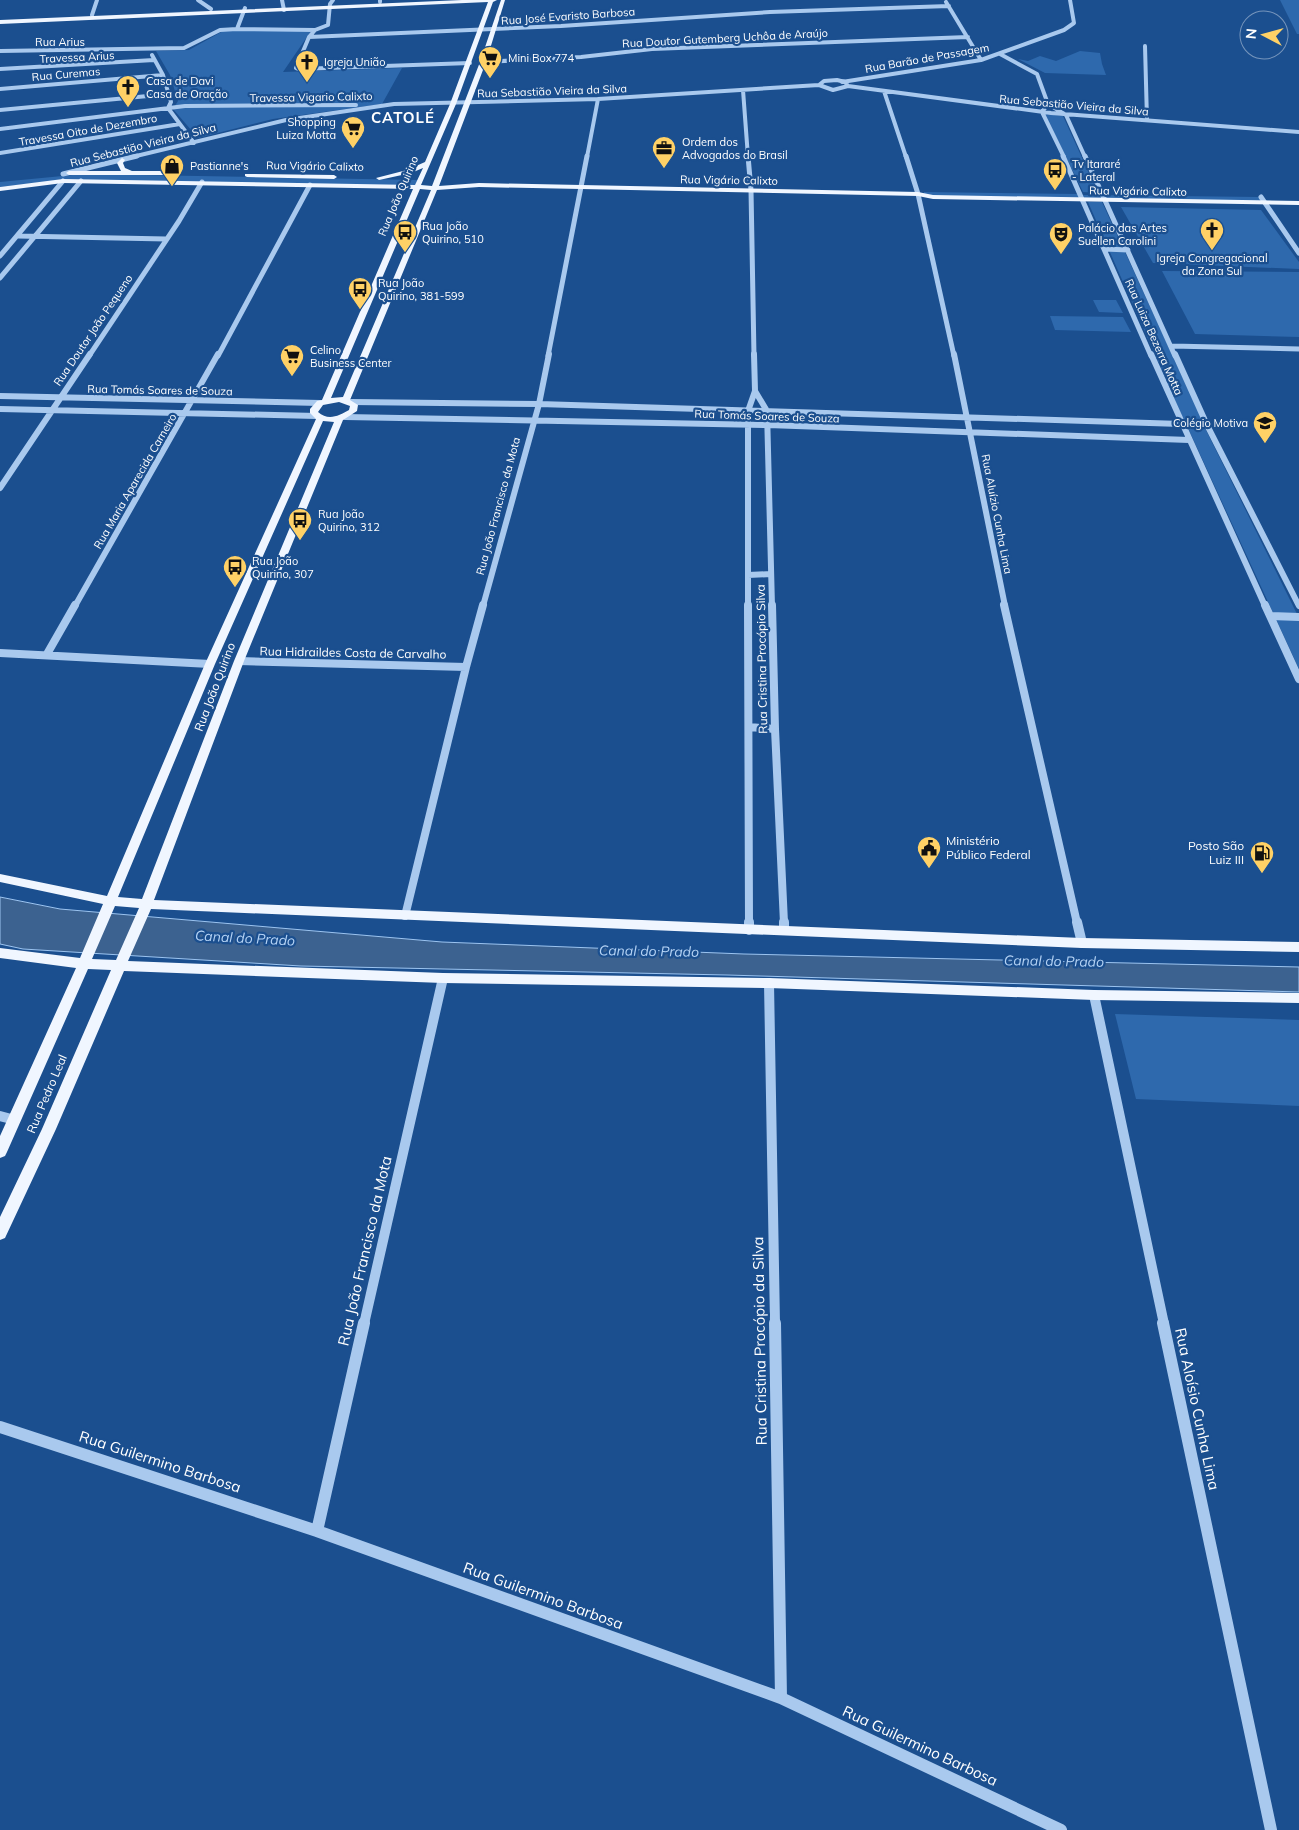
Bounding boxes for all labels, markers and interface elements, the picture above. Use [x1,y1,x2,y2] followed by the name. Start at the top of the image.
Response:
[501,4,635,28] street label: Rua José Evaristo Barbosa
[1239,10,1289,60] north arrow
[622,26,828,50] street label: Rua Doutor Gutemberg Uchôa de Araújo
[1242,27,1261,40] text: N
[35,35,85,49] street label: Rua Arius
[864,40,990,76] street label: Rua Barão de Passagem
[477,45,503,79] supermarket icon: Mini Box 774
[39,48,115,66] street label: Travessa Arius
[294,49,320,83] church icon: Igreja União
[508,51,575,65] place label: Mini Box 774
[324,55,385,69] place label: Igreja União
[31,64,101,84] street label: Rua Curemas
[115,74,141,108] church icon: Casa de Davi Casa de Oração
[146,74,228,101] place label: Casa de Davi Casa de Oração
[477,81,627,101] street label: Rua Sebastião Vieira da Silva
[249,89,373,105] street label: Travessa Vigario Calixto
[999,91,1149,119] street label: Rua Sebastião Vieira da Silva
[371,108,435,127] district label: CATOLÉ
[18,111,158,149] street label: Travessa Oito de Dezembro
[276,115,336,142] place label: Shopping Luiza Motta
[340,115,366,149] supermarket icon: Shopping Luiza Motta
[69,120,217,170] street label: Rua Sebastião Vieira da Silva
[651,135,677,169] office icon: Ordem dos Advogados do Brasil
[682,135,788,162] place label: Ordem dos Advogados do Brasil
[159,153,185,187] shop icon: Pastianne's
[375,154,421,238] street label: Rua João Quirino
[1042,157,1068,191] bus stop icon: Tv Itararé - Lateral
[1072,157,1120,184] place label: Tv Itararé - Lateral
[266,158,364,174] street label: Rua Vigário Calixto
[190,159,249,173] place label: Pastianne's
[680,172,778,188] street label: Rua Vigário Calixto
[1089,183,1187,199] street label: Rua Vigário Calixto
[1199,217,1225,251] church icon: Igreja Congregacional da Zona Sul
[392,219,418,253] bus stop icon: Rua João Quirino, 510
[422,219,484,246] place label: Rua João Quirino, 510
[1048,221,1074,255] theatre icon: Palácio das Artes Suellen Carolini
[1078,221,1167,248] place label: Palácio das Artes Suellen Carolini
[1156,251,1268,278] place label: Igreja Congregacional da Zona Sul
[50,272,136,388] street label: Rua Doutor João Pequeno
[347,276,373,310] bus stop icon: Rua João Quirino, 381-599
[378,276,464,303] place label: Rua João Quirino, 381-599
[1122,277,1186,397] street label: Rua Luiza Bezerra Motta
[279,343,305,377] supermarket icon: Celino Business Center
[310,343,391,370] place label: Celino Business Center
[87,382,233,398] street label: Rua Tomás Soares de Souza
[694,406,840,426] street label: Rua Tomás Soares de Souza
[1252,410,1278,444] school or university icon: Colégio Motiva
[90,411,180,551] street label: Rua Maria Aparecida Carneiro
[1173,416,1248,430] place label: Colégio Motiva
[473,435,523,577] street label: Rua João Francisco da Mota
[979,453,1015,575] street label: Rua Aluízio Cunha Lima
[287,507,313,541] bus stop icon: Rua João Quirino, 312
[318,507,380,534] place label: Rua João Quirino, 312
[222,554,248,588] bus stop icon: Rua João Quirino, 307
[252,554,314,581] place label: Rua João Quirino, 307
[753,584,770,734] street label: Rua Cristina Procópio Silva
[191,640,238,733] street label: Rua João Quirino
[259,643,447,662] street label: Rua Hidraildes Costa de Carvalho
[946,833,1031,862] place label: Ministério Público Federal
[916,835,942,869] public building icon: Ministério Público Federal
[1188,838,1244,867] place label: Posto São Luiz III
[1249,840,1275,874] fuel station icon: Posto São Luiz III
[195,926,295,950] water label: Canal do Prado
[599,941,699,961] water label: Canal do Prado
[1004,951,1104,971] water label: Canal do Prado
[23,1052,70,1135] street label: Rua Pedro Leal
[333,1154,396,1348] street label: Rua João Francisco da Mota
[748,1236,771,1446] street label: Rua Cristina Procópio da Silva
[1171,1326,1224,1492] street label: Rua Aloísio Cunha Lima
[77,1426,243,1497] street label: Rua Guilermino Barbosa
[461,1558,626,1633] street label: Rua Guilermino Barbosa
[840,1701,1001,1790] street label: Rua Guilermino Barbosa

